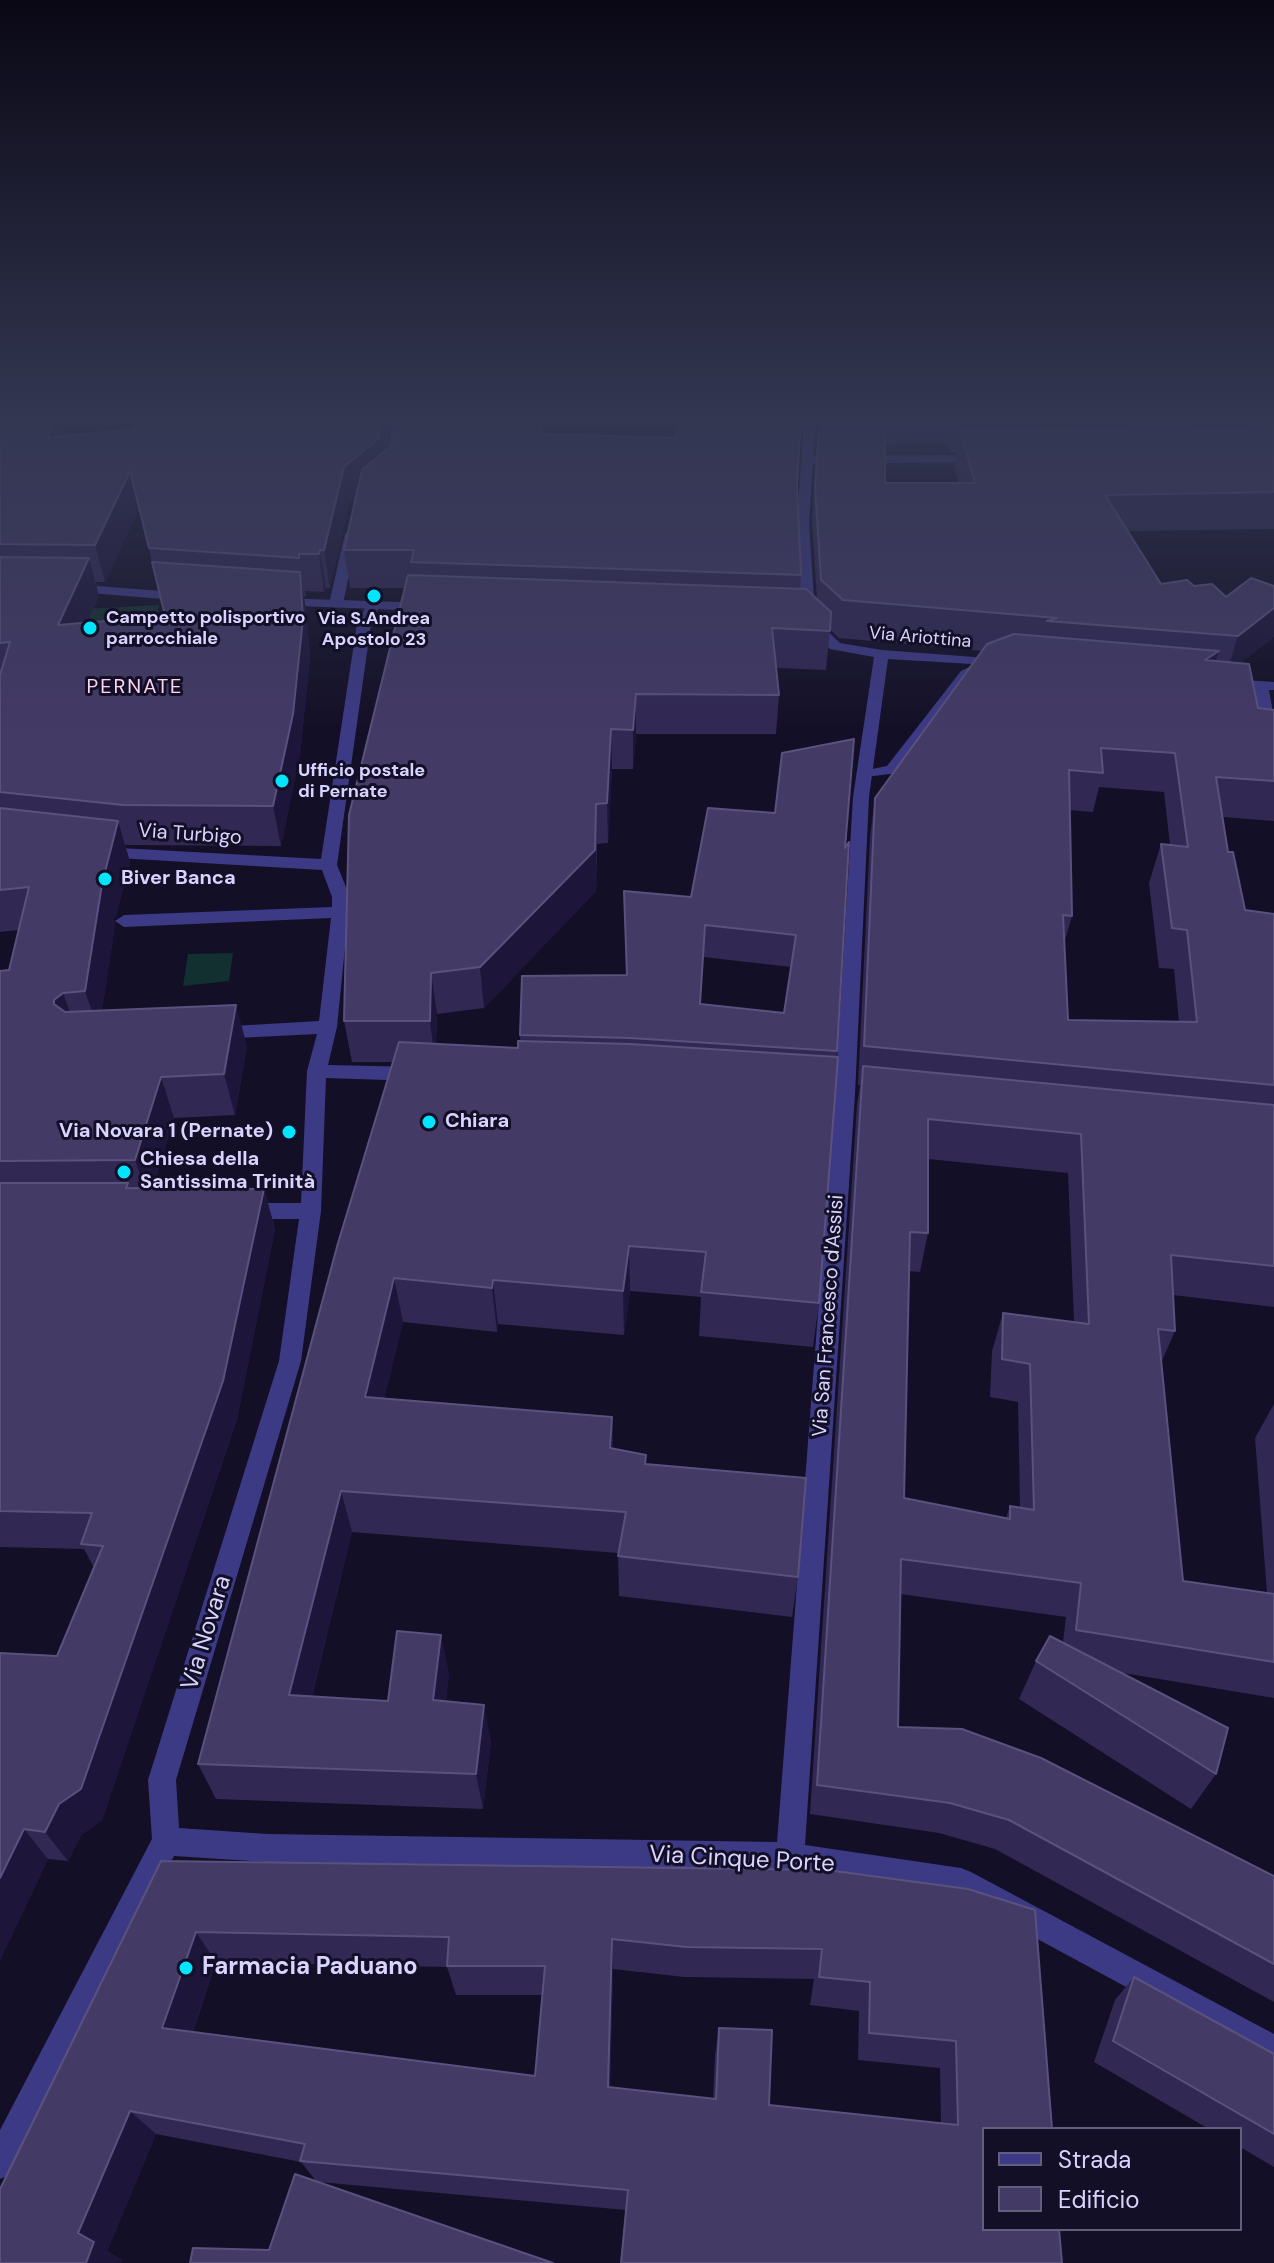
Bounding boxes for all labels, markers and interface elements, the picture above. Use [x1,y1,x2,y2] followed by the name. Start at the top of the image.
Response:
[365,587,383,605] marker: Via S.Andrea Apostolo 23
[106,607,306,650] place label: Campetto polisportivo parrocchiale
[318,608,430,650] place label: Via S.Andrea Apostolo 23
[81,619,99,637] marker: Campetto polisportivo parrocchiale
[868,623,972,653] street label: Via Ariottina
[87,676,183,700] district label: PERNATE
[298,760,425,802] place label: Ufficio postale di Pernate
[273,772,291,790] marker: Ufficio postale di Pernate
[138,819,242,851] street label: Via Turbigo
[121,867,236,891] place label: Biver Banca
[96,870,114,888] marker: Biver Banca
[445,1110,509,1134] place label: Chiara
[420,1113,438,1131] marker: Chiara
[59,1120,273,1144] place label: Via Novara 1 (Pernate)
[280,1123,298,1141] marker: Via Novara 1 (Pernate)
[140,1148,315,1195] place label: Chiesa della Santissima Trinità
[115,1163,133,1181] marker: Chiesa della Santissima Trinità
[809,1194,849,1438] street label: Via San Francesco d'Assisi
[176,1572,238,1694] street label: Via Novara
[648,1841,836,1879] street label: Via Cinque Porte
[202,1954,418,1982] place label: Farmacia Paduano
[177,1959,195,1977] marker: Farmacia Paduano
[982,2127,1242,2231] legend
[1058,2144,1131,2175] text: Strada
[1058,2184,1140,2215] text: Edificio

